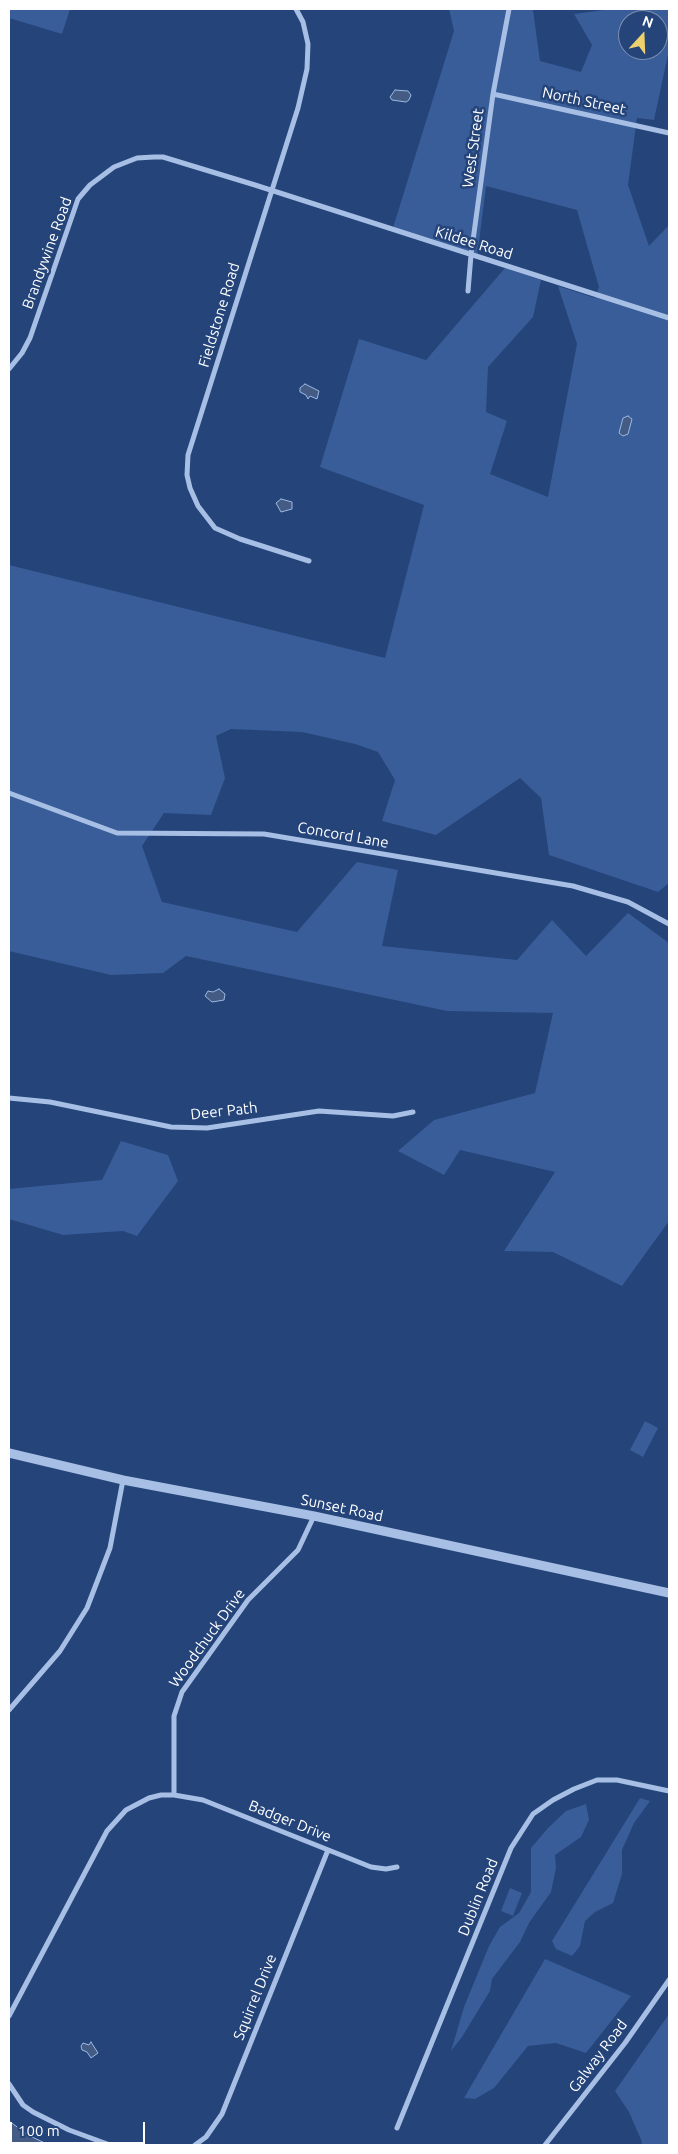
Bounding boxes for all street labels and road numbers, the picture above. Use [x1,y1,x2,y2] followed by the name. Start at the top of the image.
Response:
[541,83,627,119] street label: North Street
[459,107,487,189] street label: West Street
[18,195,76,311] street label: Brandywine Road
[433,223,515,263] street label: Kildee Road
[195,260,243,370] street label: Fieldstone Road
[296,818,390,852] street label: Concord Lane
[190,1099,258,1123] street label: Deer Path
[299,1490,385,1526] street label: Sunset Road
[165,1585,249,1691] street label: Woodchuck Drive
[246,1796,334,1846] street label: Badger Drive
[454,1856,502,1938] street label: Dublin Road
[230,1951,280,2043] street label: Squirrel Drive
[565,2016,631,2096] street label: Galway Road

